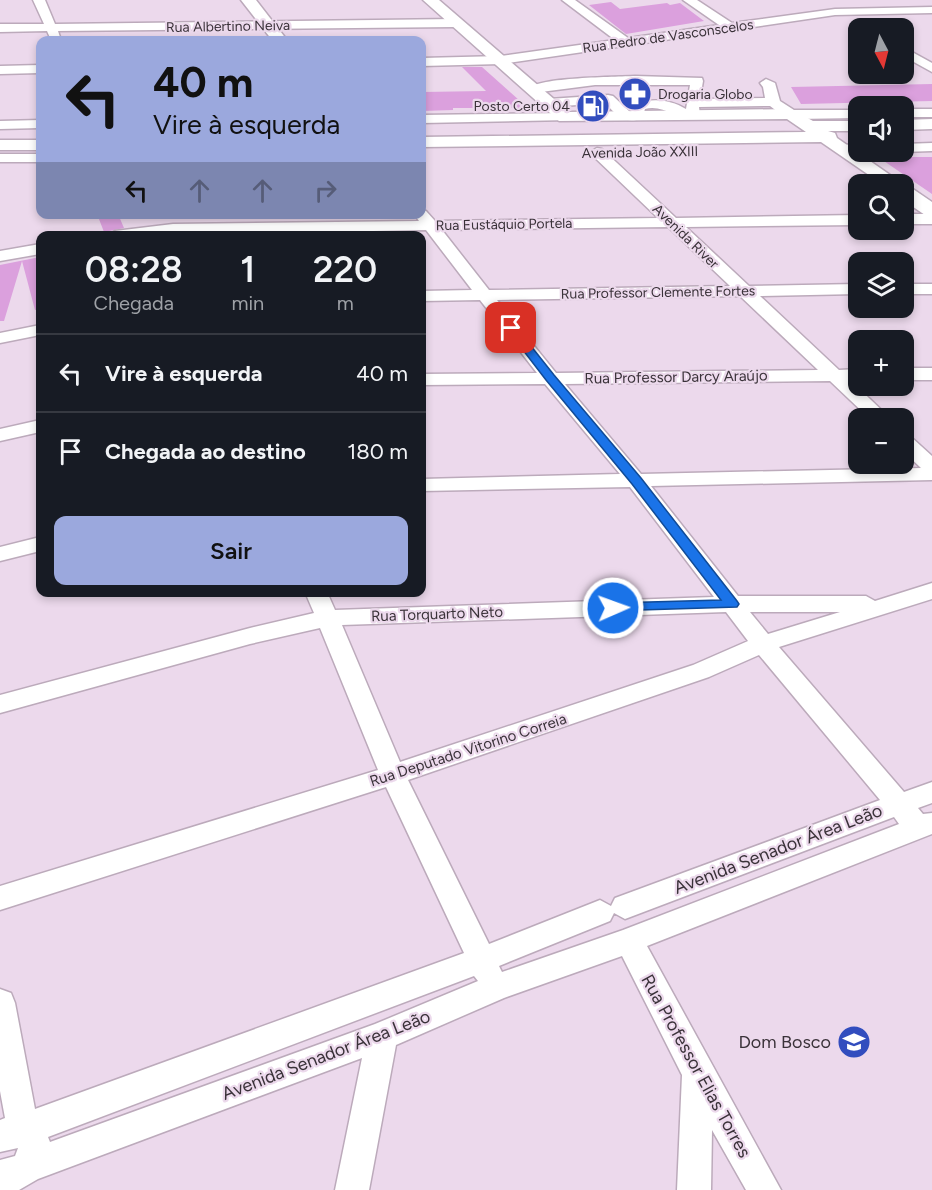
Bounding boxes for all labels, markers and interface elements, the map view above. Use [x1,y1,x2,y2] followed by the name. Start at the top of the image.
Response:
[582,16,755,57] street label: Rua Pedro de Vasconscelos
[166,17,290,36] street label: Rua Albertino Neiva
[848,18,914,84] north arrow
[848,18,914,474] map controls
[153,57,253,108] text: 40 m
[54,60,132,138] icon: left
[617,76,653,112] pharmacy icon: Drogaria Globo
[658,86,753,103] place label: Drogaria Globo
[575,88,611,124] fuel station icon: Posto Certo 04
[848,96,914,162] button: sound
[474,98,570,115] place label: Posto Certo 04
[153,108,340,141] text: Vire à esquerda
[582,143,698,162] street label: Avenida João XXIII
[120,174,153,207] icon: left
[183,174,216,207] icon: ahead
[246,174,279,207] icon: ahead
[309,174,342,207] icon: right
[848,174,914,240] button: search
[649,201,722,272] street label: Avenida River
[435,215,573,234] street label: Rua Eustáquio Portela
[85,248,183,291] text: 08:28
[240,248,255,291] text: 1
[313,248,377,291] text: 220
[848,252,914,318] button: layers
[561,282,755,303] street label: Rua Professor Clemente Fortes
[94,291,174,315] text: Chegada
[231,291,264,315] text: min
[337,291,354,315] text: m
[485,302,536,353] pin
[494,311,527,344] icon: arrive
[848,330,914,396] button: +
[54,357,87,390] icon: left
[105,360,263,387] text: Vire à esquerda
[356,360,408,387] text: 40 m
[584,366,768,388] street label: Rua Professor Darcy Araújo
[848,408,914,474] button: −
[54,435,87,468] icon: arrive
[105,438,306,465] text: Chegada ao destino
[347,438,408,465] text: 180 m
[54,516,408,585] button: Sair
[581,576,645,640] position arrow
[371,603,504,625] street label: Rua Torquarto Neto
[367,710,569,790] street label: Rua Deputado Vitorino Correia
[671,799,885,899] street label: Avenida Senador Área Leão
[636,970,756,1162] street label: Rua Professor Elias Torres
[219,1005,433,1105] street label: Avenida Senador Área Leão
[836,1024,872,1060] school or university icon: Dom Bosco
[738,1031,831,1053] place label: Dom Bosco

